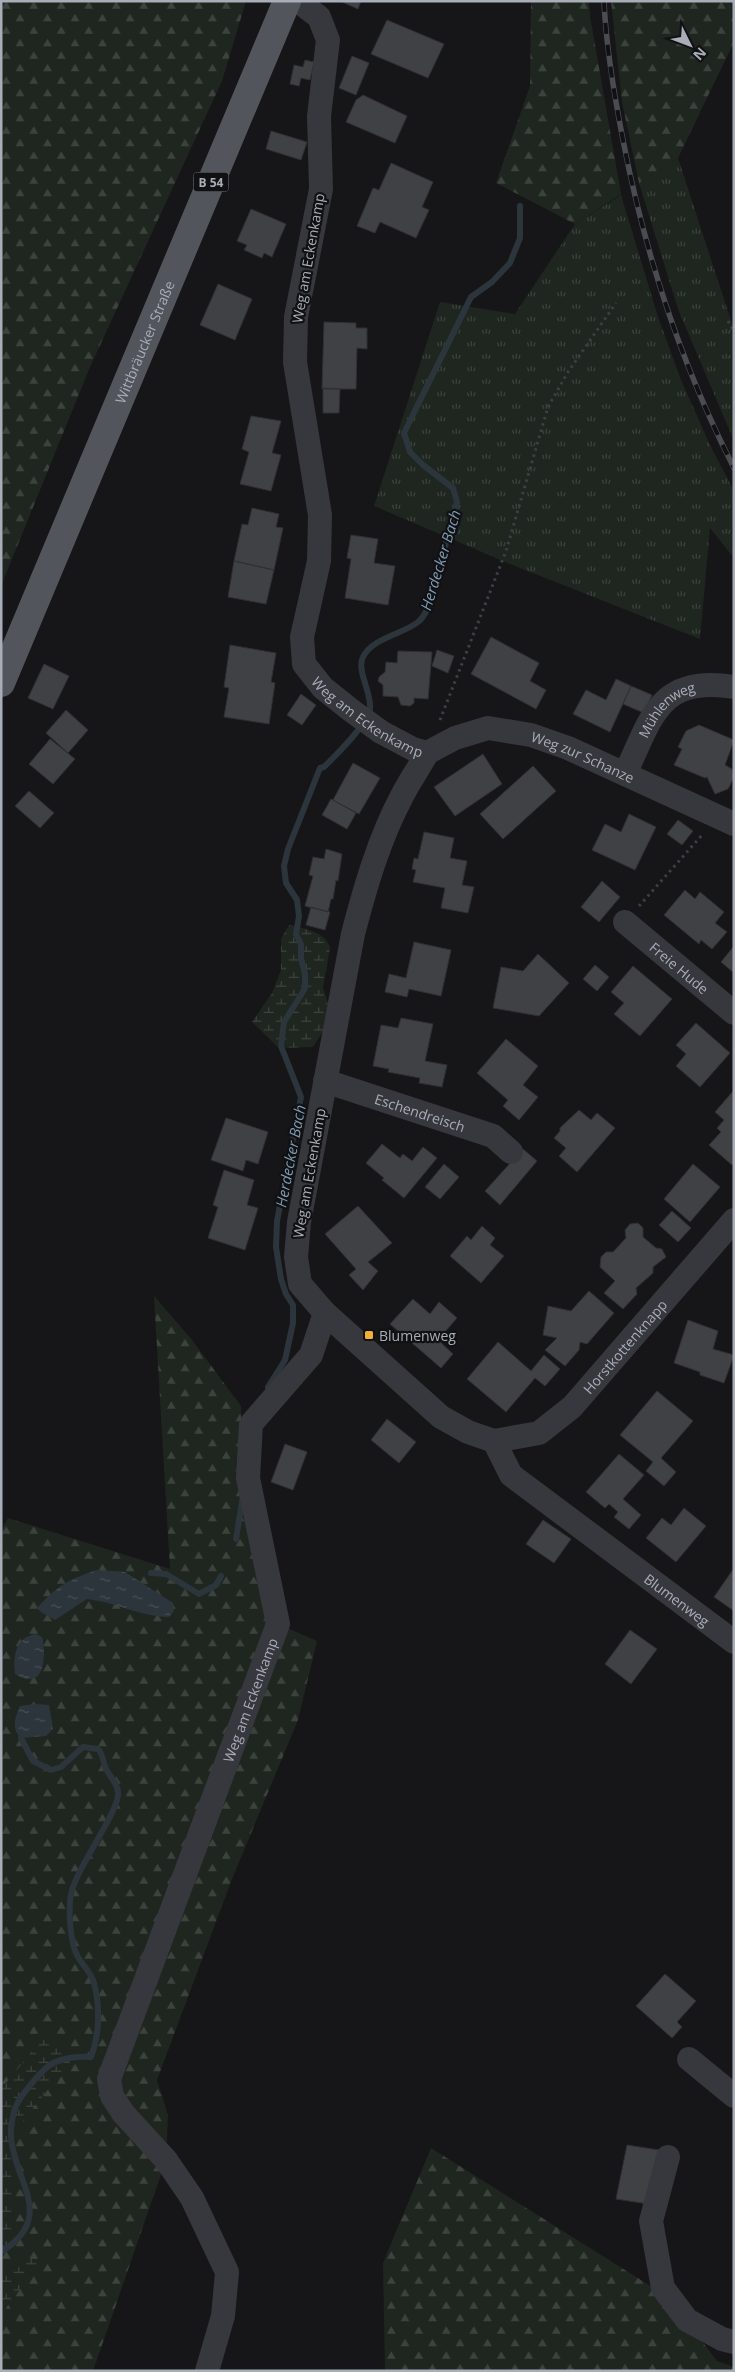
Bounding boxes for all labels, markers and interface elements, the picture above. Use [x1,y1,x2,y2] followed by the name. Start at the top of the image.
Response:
[665,20,715,70] north arrow
[689,43,711,65] text: N
[194,172,228,192] road number: B 54
[287,192,329,324] street label: Weg am Eckenkamp
[110,277,178,406] street label: Wittbräucker Straße
[415,507,465,613] water label: Herdecker Bach
[308,672,425,761] street label: Weg am Eckenkamp
[633,677,697,741] street label: Mühlenweg
[529,726,638,787] street label: Weg zur Schanze
[646,937,713,998] street label: Freie Hude
[372,1088,468,1136] street label: Eschendreisch
[270,1103,310,1209] water label: Herdecker Bach
[288,1107,330,1239] street label: Weg am Eckenkamp
[578,1295,671,1398] street label: Horstkottenknapp
[379,1326,456,1345] place label: Blumenweg
[363,1329,375,1341] marker: Blumenweg
[641,1569,714,1630] street label: Blumenweg
[218,1635,282,1765] street label: Weg am Eckenkamp

